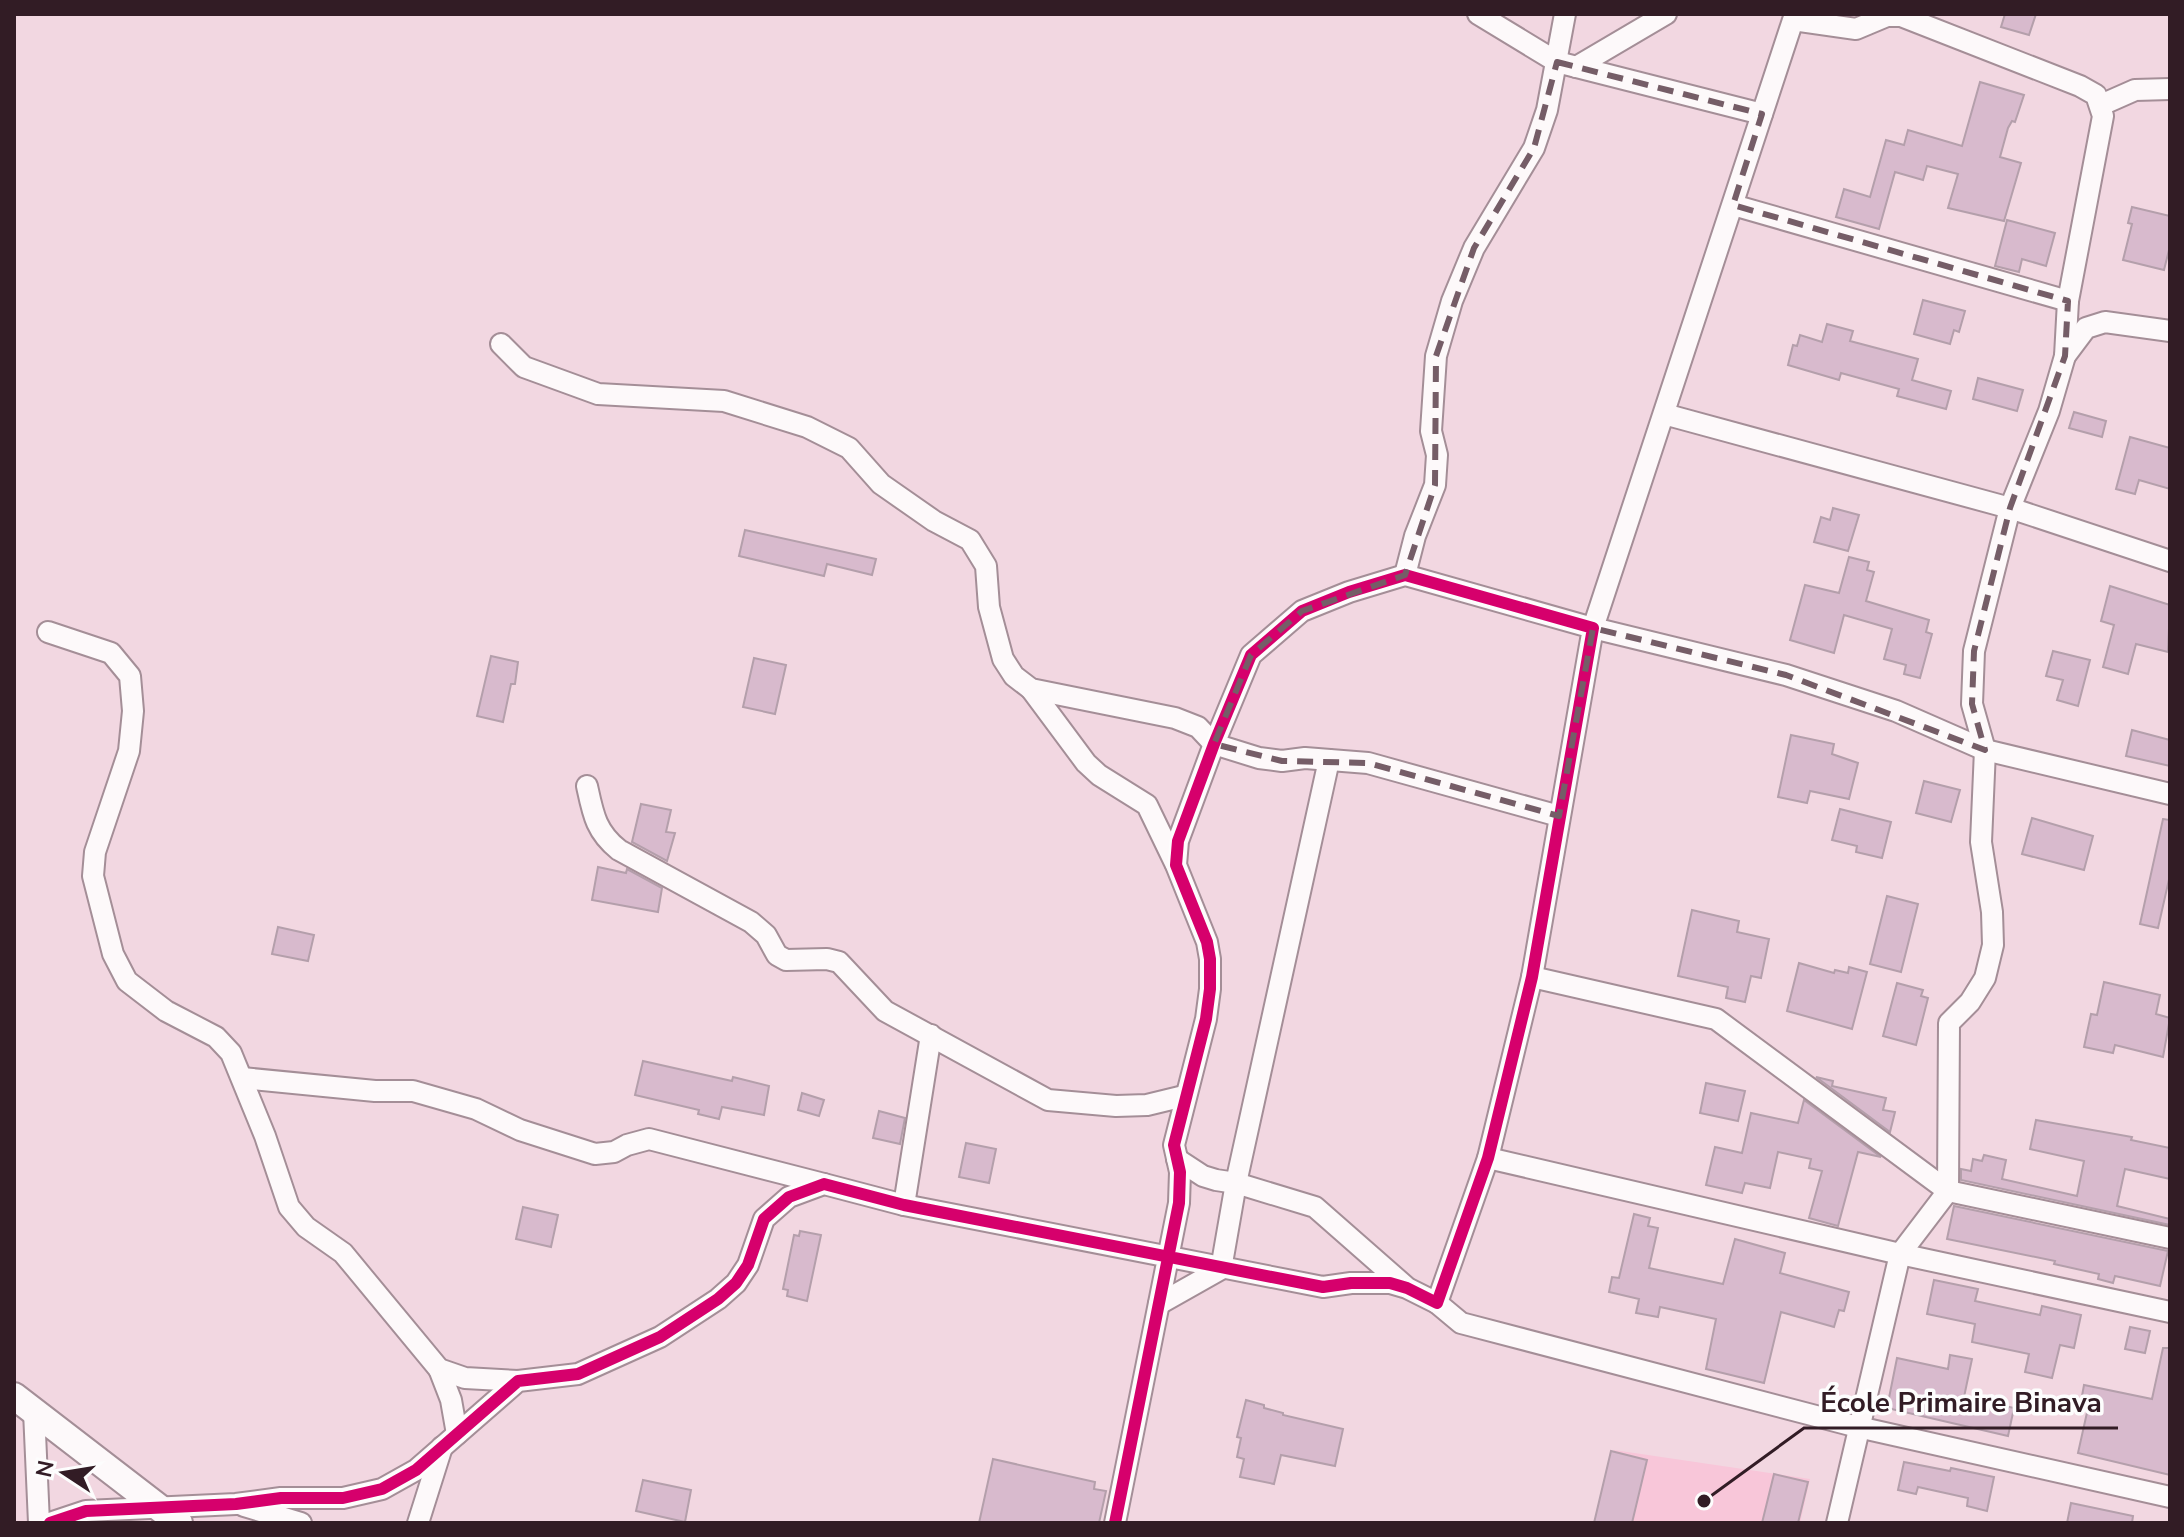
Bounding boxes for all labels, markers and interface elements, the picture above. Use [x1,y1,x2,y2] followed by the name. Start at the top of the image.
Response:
[1804,1376,2118,1428] callout: École Primaire Binava
[1820,1384,2102,1422] text: École Primaire Binava
[24,1433,104,1513] north arrow
[29,1458,62,1480] text: N

